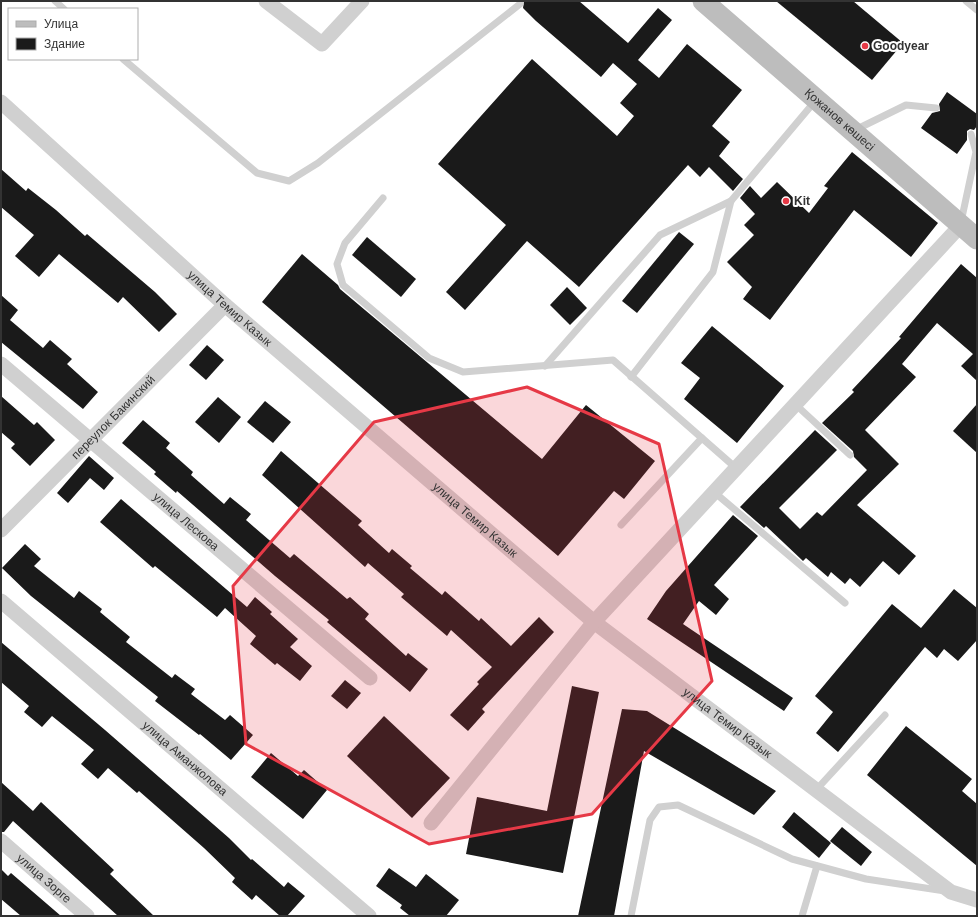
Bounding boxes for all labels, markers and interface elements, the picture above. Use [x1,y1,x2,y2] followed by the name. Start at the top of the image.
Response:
[8,8,138,60] legend
[44,17,78,31] text: Улица
[44,37,85,51] text: Здание
[873,39,929,53] place label: Goodyear
[860,41,870,51] marker: Goodyear
[802,85,878,154] street label: Қожанов көшесі
[794,194,810,208] place label: Kit
[781,196,791,206] marker: Kit
[185,267,275,350] street label: улица Темир Казык
[69,373,158,462] street label: переулок Бакинский
[430,479,521,561] street label: улица Темир Казык
[150,490,222,554] street label: улица Лескова
[680,685,775,761] street label: улица Темир Казык
[140,718,230,799] street label: улица Аманжолова
[14,851,74,906] street label: улица Зорге

